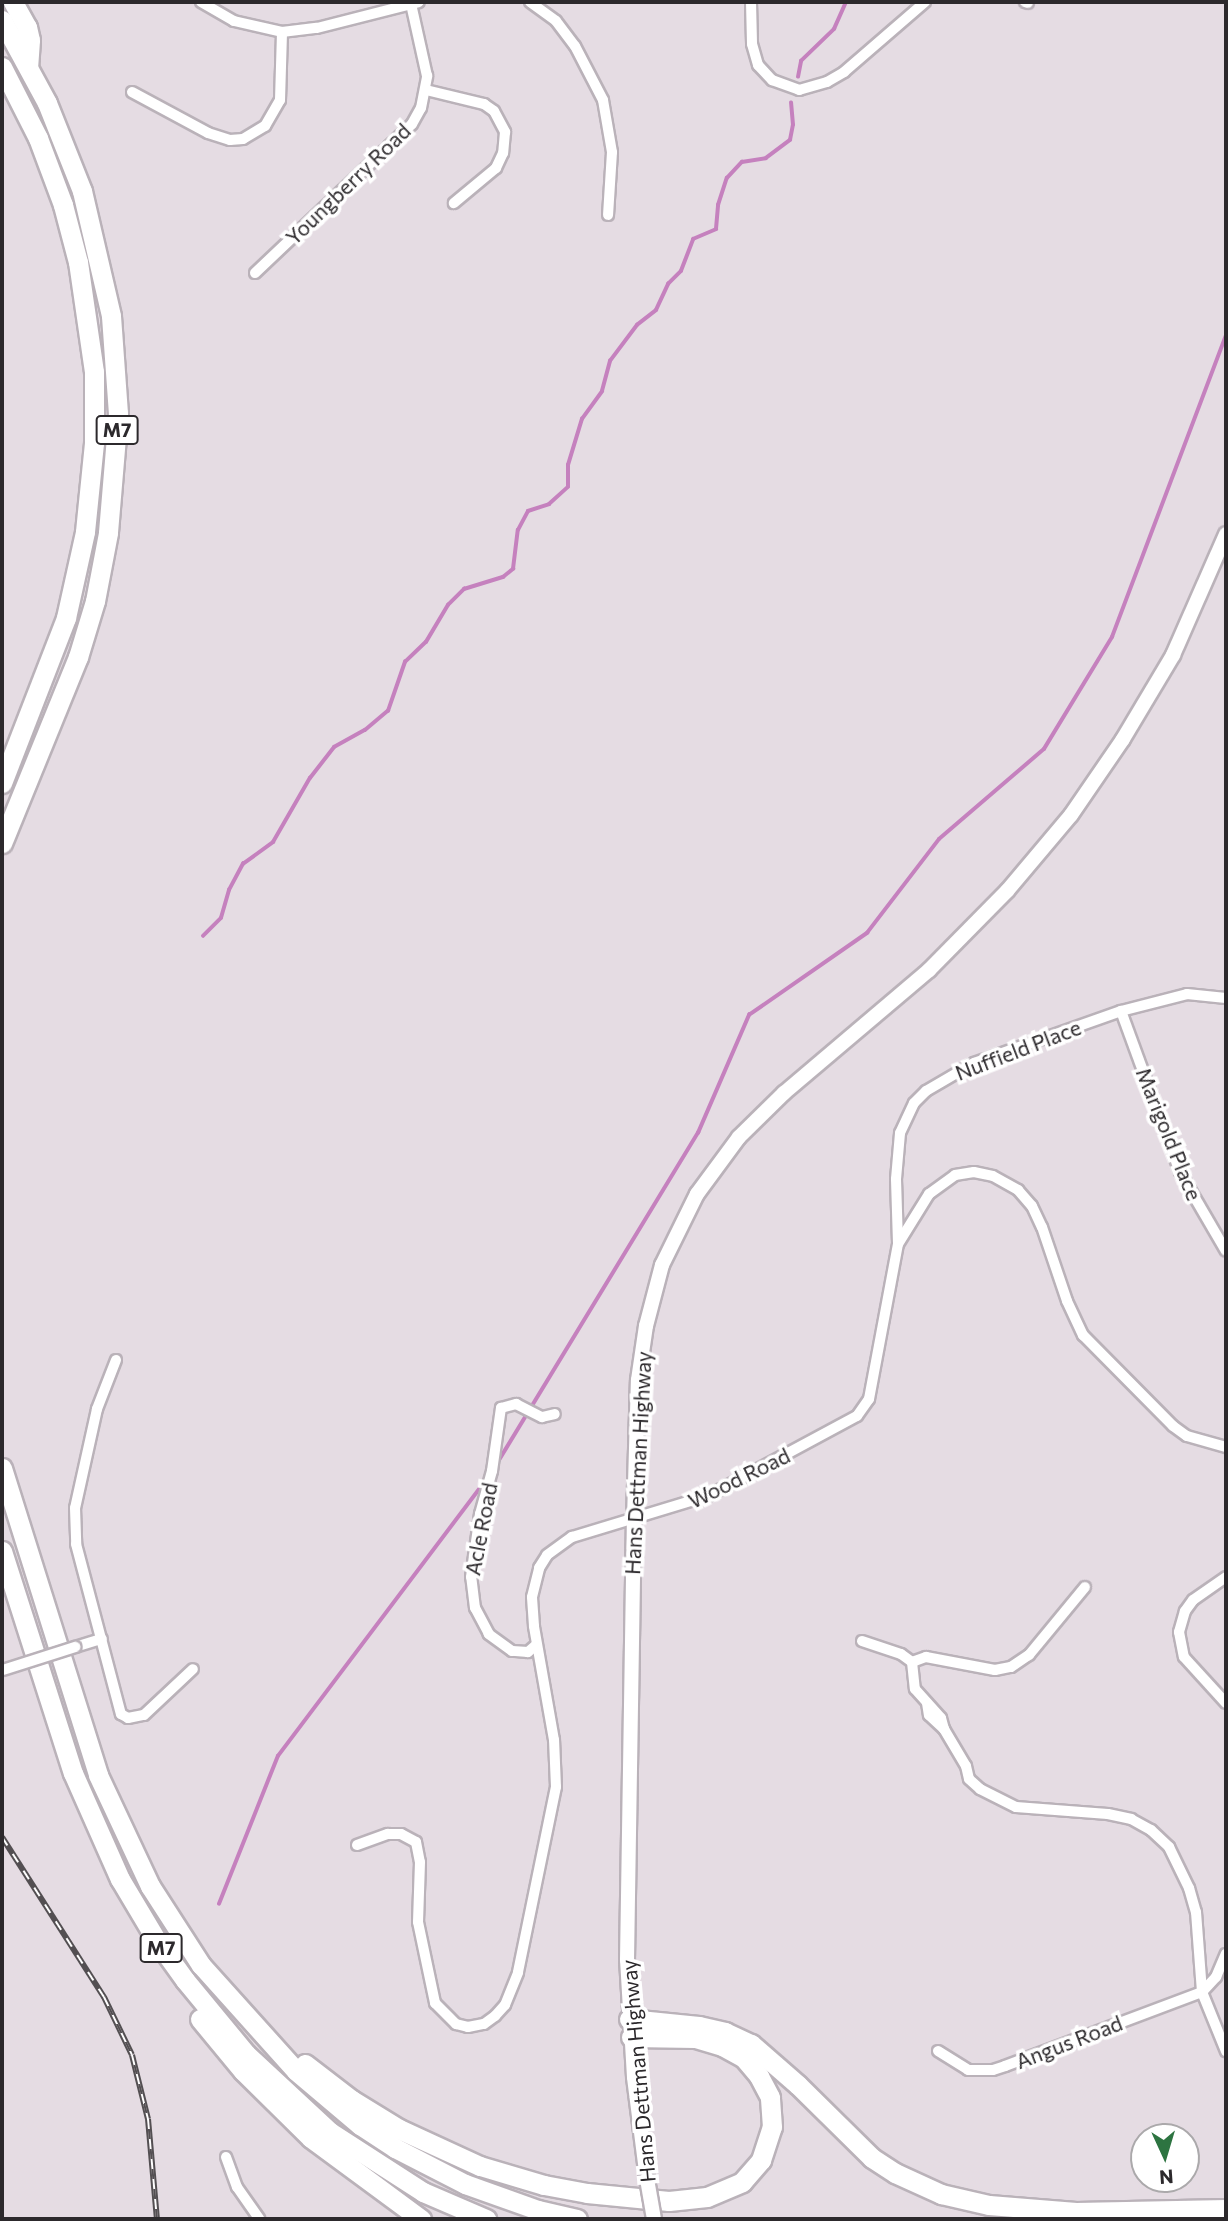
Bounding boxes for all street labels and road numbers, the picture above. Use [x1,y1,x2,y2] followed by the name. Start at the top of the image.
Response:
[280,118,416,250] street label: Youngberry Road
[94,414,140,446] road number: M7
[952,1014,1084,1086] street label: Nuffield Place
[1131,1064,1207,1204] street label: Marigold Place
[620,1351,656,1575] street label: Hans Dettman Highway
[684,1443,794,1513] street label: Wood Road
[460,1481,502,1577] street label: Acle Road
[138,1932,184,1964] road number: M7
[616,1958,660,2184] street label: Hans Dettman Highway
[1012,2010,1126,2074] street label: Angus Road

